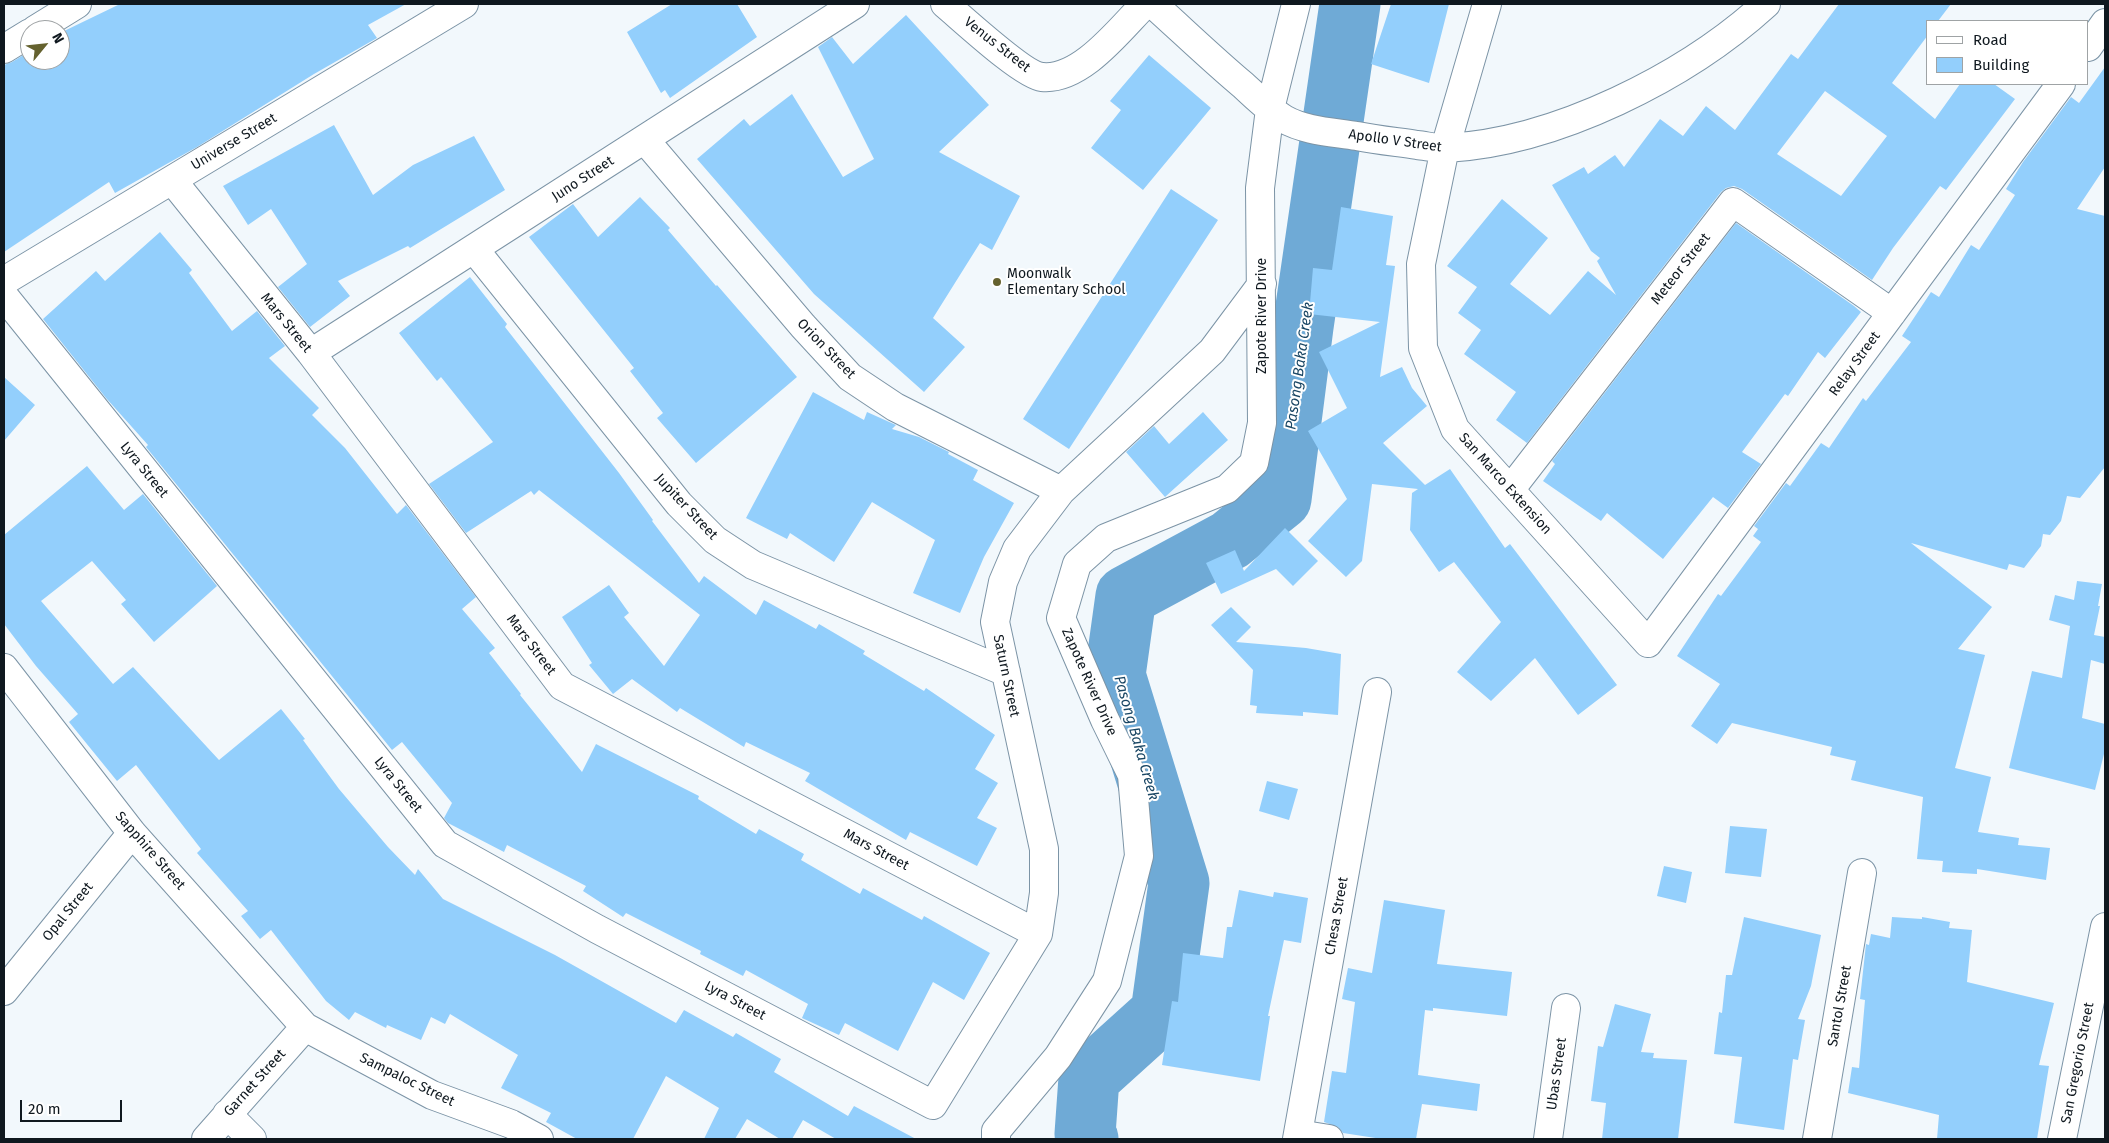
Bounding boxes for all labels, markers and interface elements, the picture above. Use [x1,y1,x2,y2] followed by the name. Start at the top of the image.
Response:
[960,14,1034,76] street label: Venus Street
[20,20,70,70] north arrow
[1926,20,2089,85] legend
[48,30,67,46] text: N
[1973,31,2008,49] text: Road
[1973,56,2029,74] text: Building
[188,110,280,174] street label: Universe Street
[1347,126,1443,156] street label: Apollo V Street
[549,153,617,205] street label: Juno Street
[1648,230,1714,308] street label: Meteor Street
[1254,258,1270,374] street label: Zapote River Drive
[1007,266,1125,298] place label: Moonwalk Elementary School
[991,276,1003,288] marker: Moonwalk Elementary School
[257,290,315,356] street label: Mars Street
[1282,301,1318,431] water label: Pasong Baka Creek
[793,315,859,383] street label: Orion Street
[1826,328,1884,400] street label: Relay Street
[1455,430,1555,538] street label: San Marco Extension
[116,439,172,501] street label: Lyra Street
[651,470,721,544] street label: Jupiter Street
[503,611,559,679] street label: Mars Street
[1058,626,1120,738] street label: Zapote River Drive
[989,633,1023,719] street label: Saturn Street
[1110,674,1162,802] water label: Pasong Baka Creek
[370,754,426,816] street label: Lyra Street
[111,808,189,894] street label: Sapphire Street
[840,826,912,874] street label: Mars Street
[1322,876,1352,956] street label: Chesa Street
[39,879,97,945] street label: Opal Street
[1825,964,1855,1048] street label: Santol Street
[701,978,769,1024] street label: Lyra Street
[2058,1001,2098,1125] street label: San Gregorio Street
[1544,1037,1570,1111] street label: Ubas Street
[221,1046,289,1120] street label: Garnet Street
[357,1050,457,1110] street label: Sampaloc Street
[22,1090,125,1122] scale bar
[28,1100,61,1118] text: 20 m

